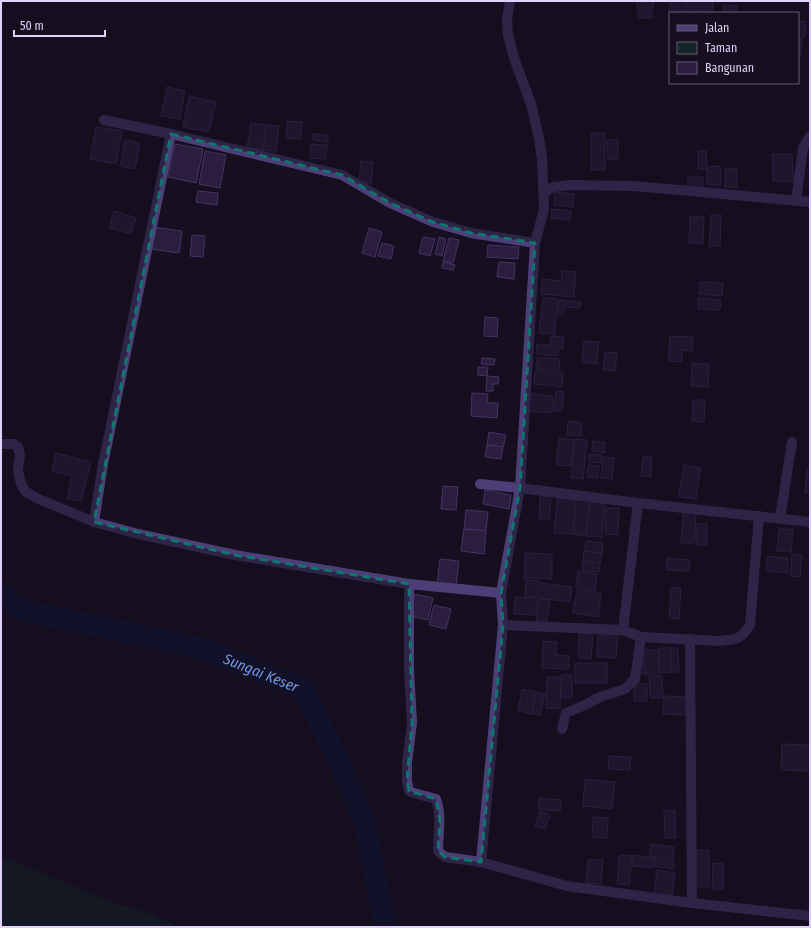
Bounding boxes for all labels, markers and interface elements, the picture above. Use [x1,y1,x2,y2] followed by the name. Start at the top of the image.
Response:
[14,12,105,38] scale bar
[669,12,799,84] legend
[20,19,44,33] text: 50 m
[705,21,729,35] text: Jalan
[705,41,737,55] text: Taman
[705,61,754,75] text: Bangunan
[220,649,302,697] water label: Sungai Keser

